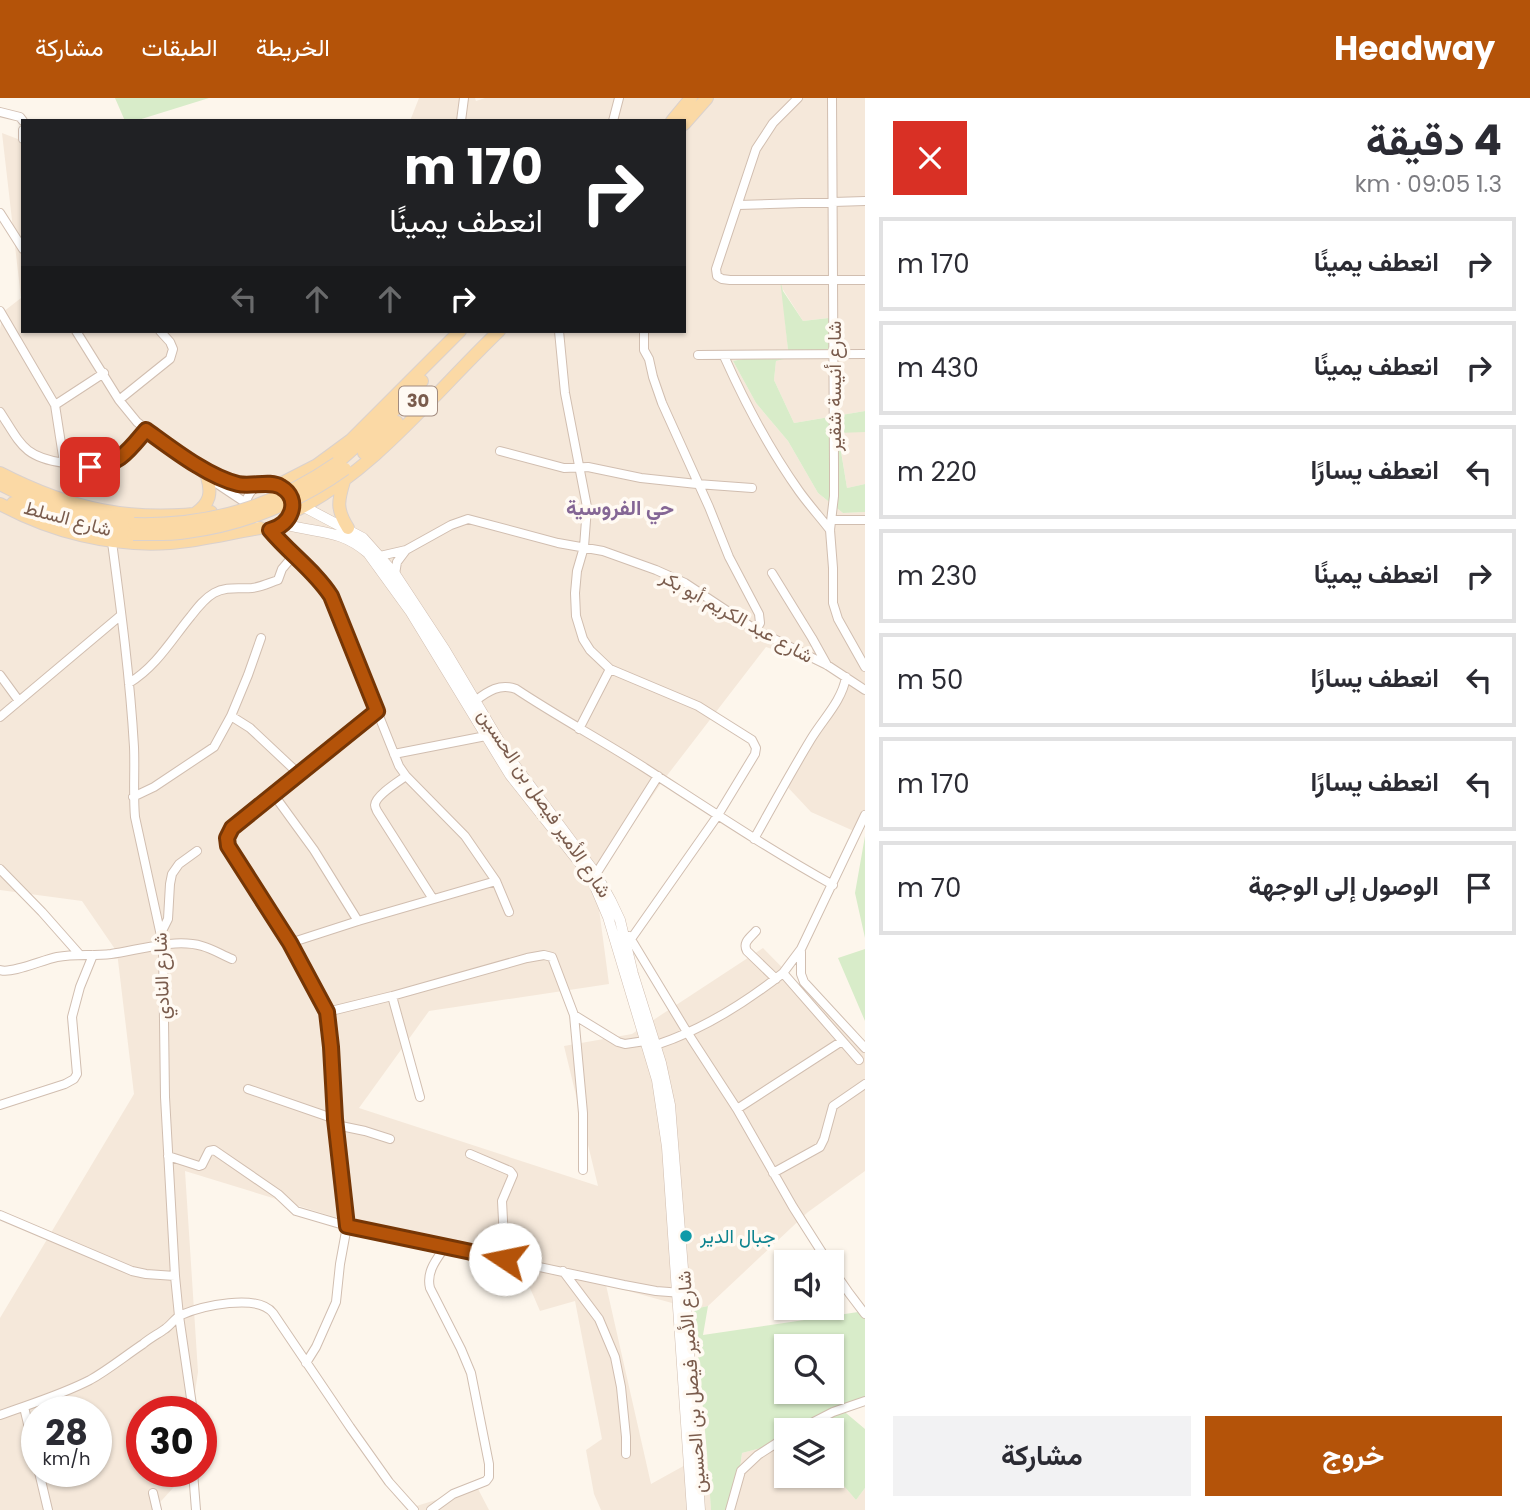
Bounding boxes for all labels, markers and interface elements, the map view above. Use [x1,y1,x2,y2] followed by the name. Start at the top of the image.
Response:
[1334,25,1495,72] text: Headway
[35,31,103,64] text: مشاركة
[141,31,218,64] text: الطبقات
[256,31,330,64] text: الخريطة
[1366,111,1502,170] text: 4 دقيقة
[893,121,967,195] button: close
[404,133,543,201] text: 170 m
[567,147,658,238] icon: right
[1355,168,1502,200] text: 1.3 km · 09:05
[389,198,543,243] text: انعطف يمينًا
[1314,244,1439,280] text: انعطف يمينًا
[1460,245,1498,283] icon: right
[897,246,970,282] text: 170 m
[225,280,263,318] icon: left
[298,280,336,318] icon: ahead
[371,280,409,318] icon: ahead
[444,280,482,318] icon: right
[821,321,848,452] street label: شارع أنيسة شقير
[1314,348,1439,384] text: انعطف يمينًا
[1460,349,1498,387] icon: right
[897,350,979,386] text: 430 m
[399,386,437,416] road number: 30
[60,437,120,497] pin
[71,448,109,486] icon: arrive
[1310,452,1439,488] text: انعطف يسارًا
[1460,453,1498,491] icon: left
[897,454,977,490] text: 220 m
[566,493,674,525] district label: حي الفروسية
[21,494,115,543] street label: شارع السلط
[1314,556,1439,592] text: انعطف يمينًا
[1460,557,1498,595] icon: right
[897,558,977,594] text: 230 m
[655,563,818,670] street label: شارع عبد الكريم أبو بكر
[1310,660,1439,696] text: انعطف يسارًا
[1460,661,1498,699] icon: left
[897,662,963,698] text: 50 m
[471,703,618,903] street label: شارع الأمير فيصل بن الحسين
[1310,764,1439,800] text: انعطف يسارًا
[1460,765,1498,803] icon: left
[897,766,970,802] text: 170 m
[1248,868,1439,904] text: الوصول إلى الوجهة
[1460,869,1498,907] icon: arrive
[897,870,961,906] text: 70 m
[146,932,179,1020] street label: شارع النادي
[468,1222,542,1296] position arrow
[699,1223,775,1250] place label: جبال الدير
[678,1228,694,1244] marker: جبال الدير
[774,1250,844,1488] map controls
[774,1250,844,1320] button: sound
[670,1270,713,1494] street label: شارع الأمير فيصل بن الحسين
[774,1334,844,1404] button: search
[126,1396,217,1487] speed limit sign: 30
[45,1408,88,1457] text: 28
[893,1416,1191,1496] button: مشاركة
[1205,1416,1502,1496] button: خروج
[774,1418,844,1488] button: layers
[43,1446,90,1471] text: km/h

